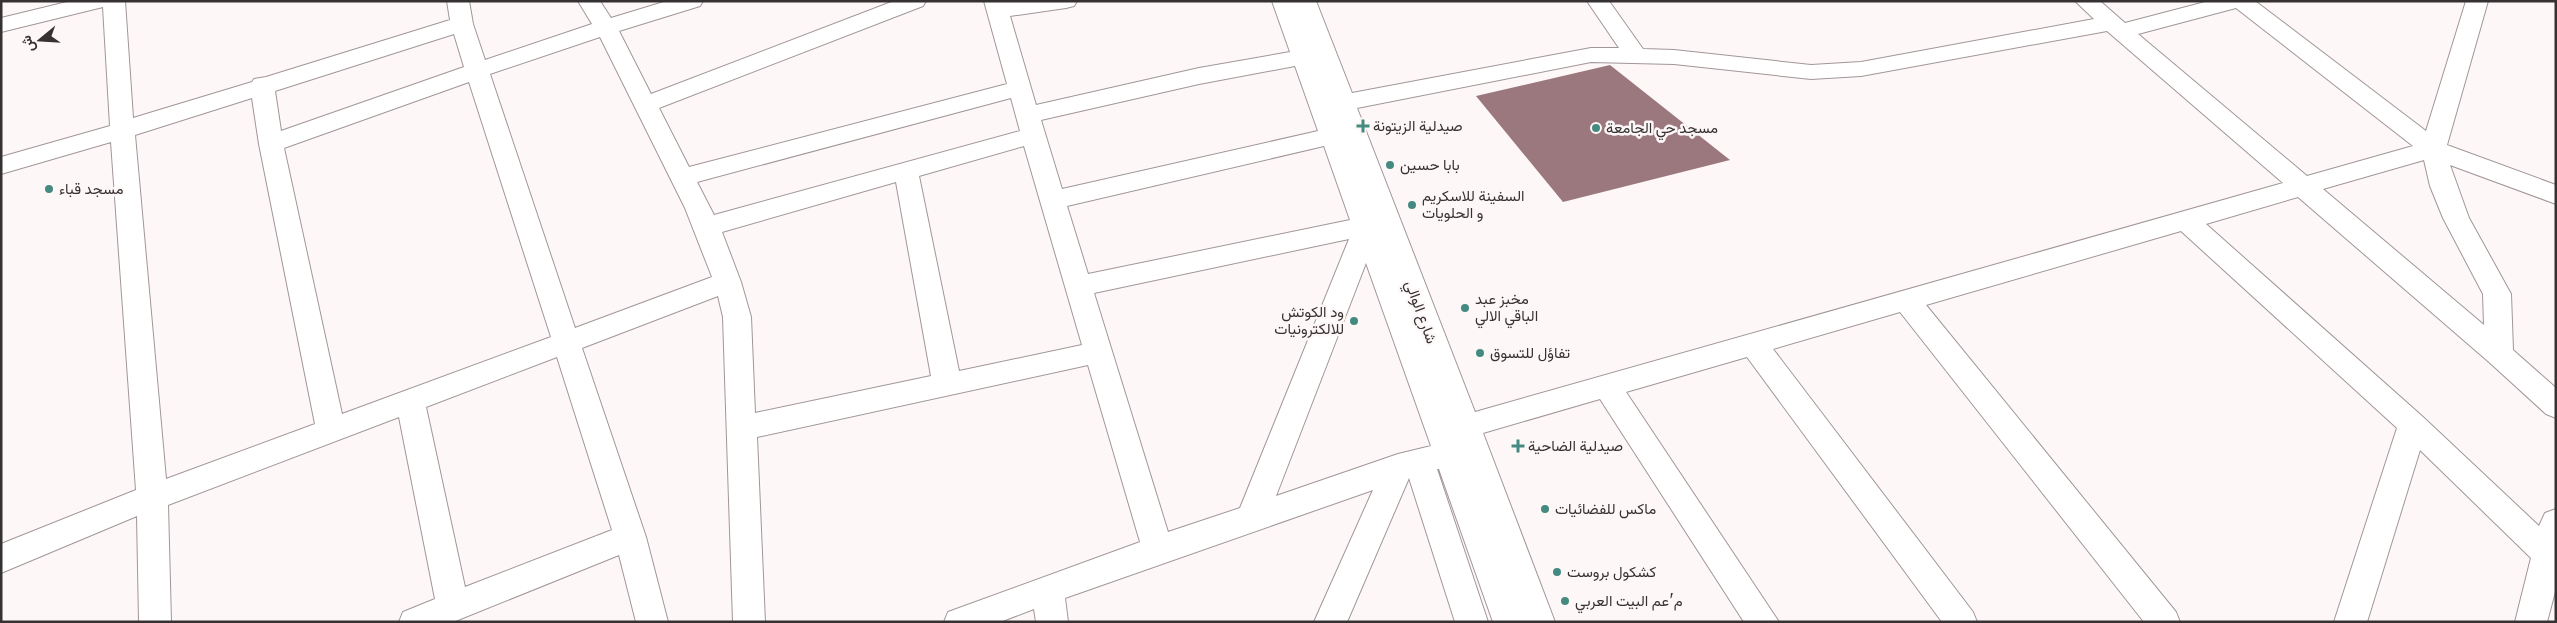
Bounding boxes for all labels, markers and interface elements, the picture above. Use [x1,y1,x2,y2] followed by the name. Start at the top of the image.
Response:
[15,15,65,65] north arrow
[16,33,39,55] text: ش
[1373,116,1462,135] place label: صيدلية الزيتونة
[1606,118,1718,141] place label: مسجد حي الجامعة
[1357,120,1369,132] marker: صيدلية الزيتونة
[1590,122,1602,134] marker: مسجد حي الجامعة
[1400,155,1460,175] place label: بابا حسين
[1384,159,1396,171] marker: بابا حسين
[59,179,123,198] place label: مسجد قباء
[43,183,55,195] marker: مسجد قباء
[1422,186,1525,222] place label: السفينة للاسكريم و الحلويات
[1406,199,1418,211] marker: السفينة للاسكريم و الحلويات
[1398,278,1442,347] street label: شارع الوالي
[1475,289,1538,329] place label: مخبز عبد الباقي الالي
[1274,302,1344,338] place label: ود الكوتش للالكترونيات
[1459,302,1471,314] marker: مخبز عبد الباقي الالي
[1348,315,1360,327] marker: ود الكوتش للالكترونيات
[1490,343,1570,362] place label: تفاؤل للتسوق
[1474,347,1486,359] marker: تفاؤل للتسوق
[1528,436,1623,455] place label: صيدلية الضاحية
[1512,440,1524,452] marker: صيدلية الضاحية
[1555,499,1656,519] place label: ماكس للفضائيات
[1539,503,1551,515] marker: ماكس للفضائيات
[1567,562,1657,581] place label: كشكول بروست
[1551,566,1563,578] marker: كشكول بروست
[1575,591,1683,614] place label: م'عم البيت العربي
[1559,595,1571,607] marker: م'عم البيت العربي

